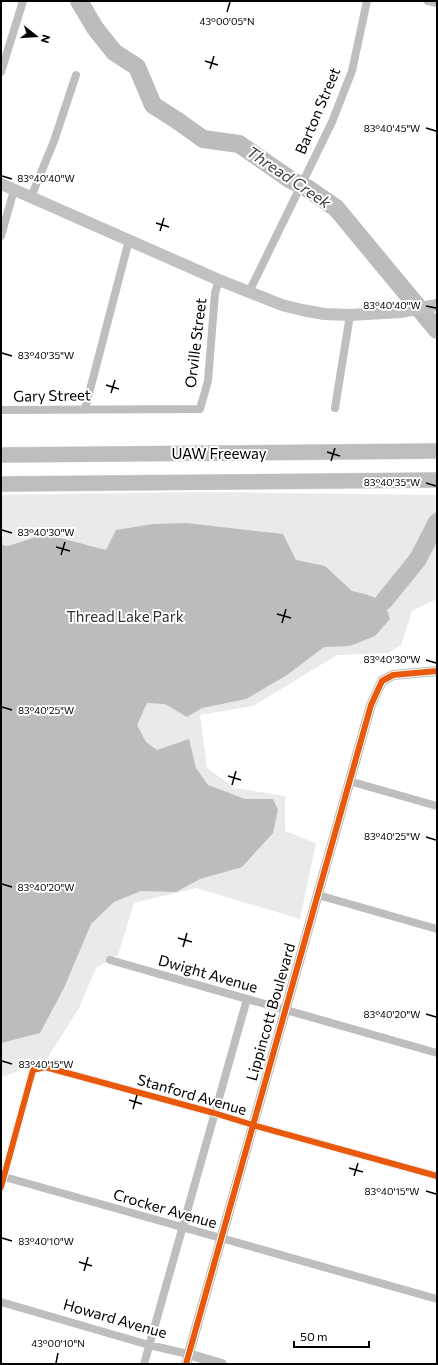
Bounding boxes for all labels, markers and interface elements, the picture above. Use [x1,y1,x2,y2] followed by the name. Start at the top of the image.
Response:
[200,15,255,27] text: 43°00'05"N
[16,16,56,56] north arrow
[39,33,53,45] text: N
[291,65,343,157] street label: Barton Street
[364,122,420,134] text: 83°40'45"W
[244,142,335,212] water label: Thread Creek
[17,172,75,184] text: 83°40'40"W
[181,297,209,389] street label: Orville Street
[363,299,421,311] text: 83°40'40"W
[18,349,74,361] text: 83°40'35"W
[13,385,91,405] street label: Gary Street
[172,444,267,462] street label: UAW Freeway
[364,476,420,488] text: 83°40'35"W
[17,526,75,538] text: 83°40'30"W
[66,607,184,625] park label: Thread Lake Park
[363,653,421,665] text: 83°40'30"W
[18,704,74,716] text: 83°40'25"W
[364,830,420,842] text: 83°40'25"W
[18,881,74,893] text: 83°40'20"W
[242,941,298,1083] street label: Lippincott Boulevard
[156,950,260,996] street label: Dwight Avenue
[364,1008,420,1020] text: 83°40'20"W
[19,1058,73,1070] text: 83°40'15"W
[135,1070,249,1118] street label: Stanford Avenue
[111,1185,219,1231] street label: Crocker Avenue
[365,1185,419,1197] text: 83°40'15"W
[18,1235,74,1247] text: 83°40'10"W
[61,1295,169,1341] street label: Howard Avenue
[294,1323,369,1349] scale bar
[300,1329,328,1343] text: 50 m
[31,1337,85,1349] text: 43°00'10"N

